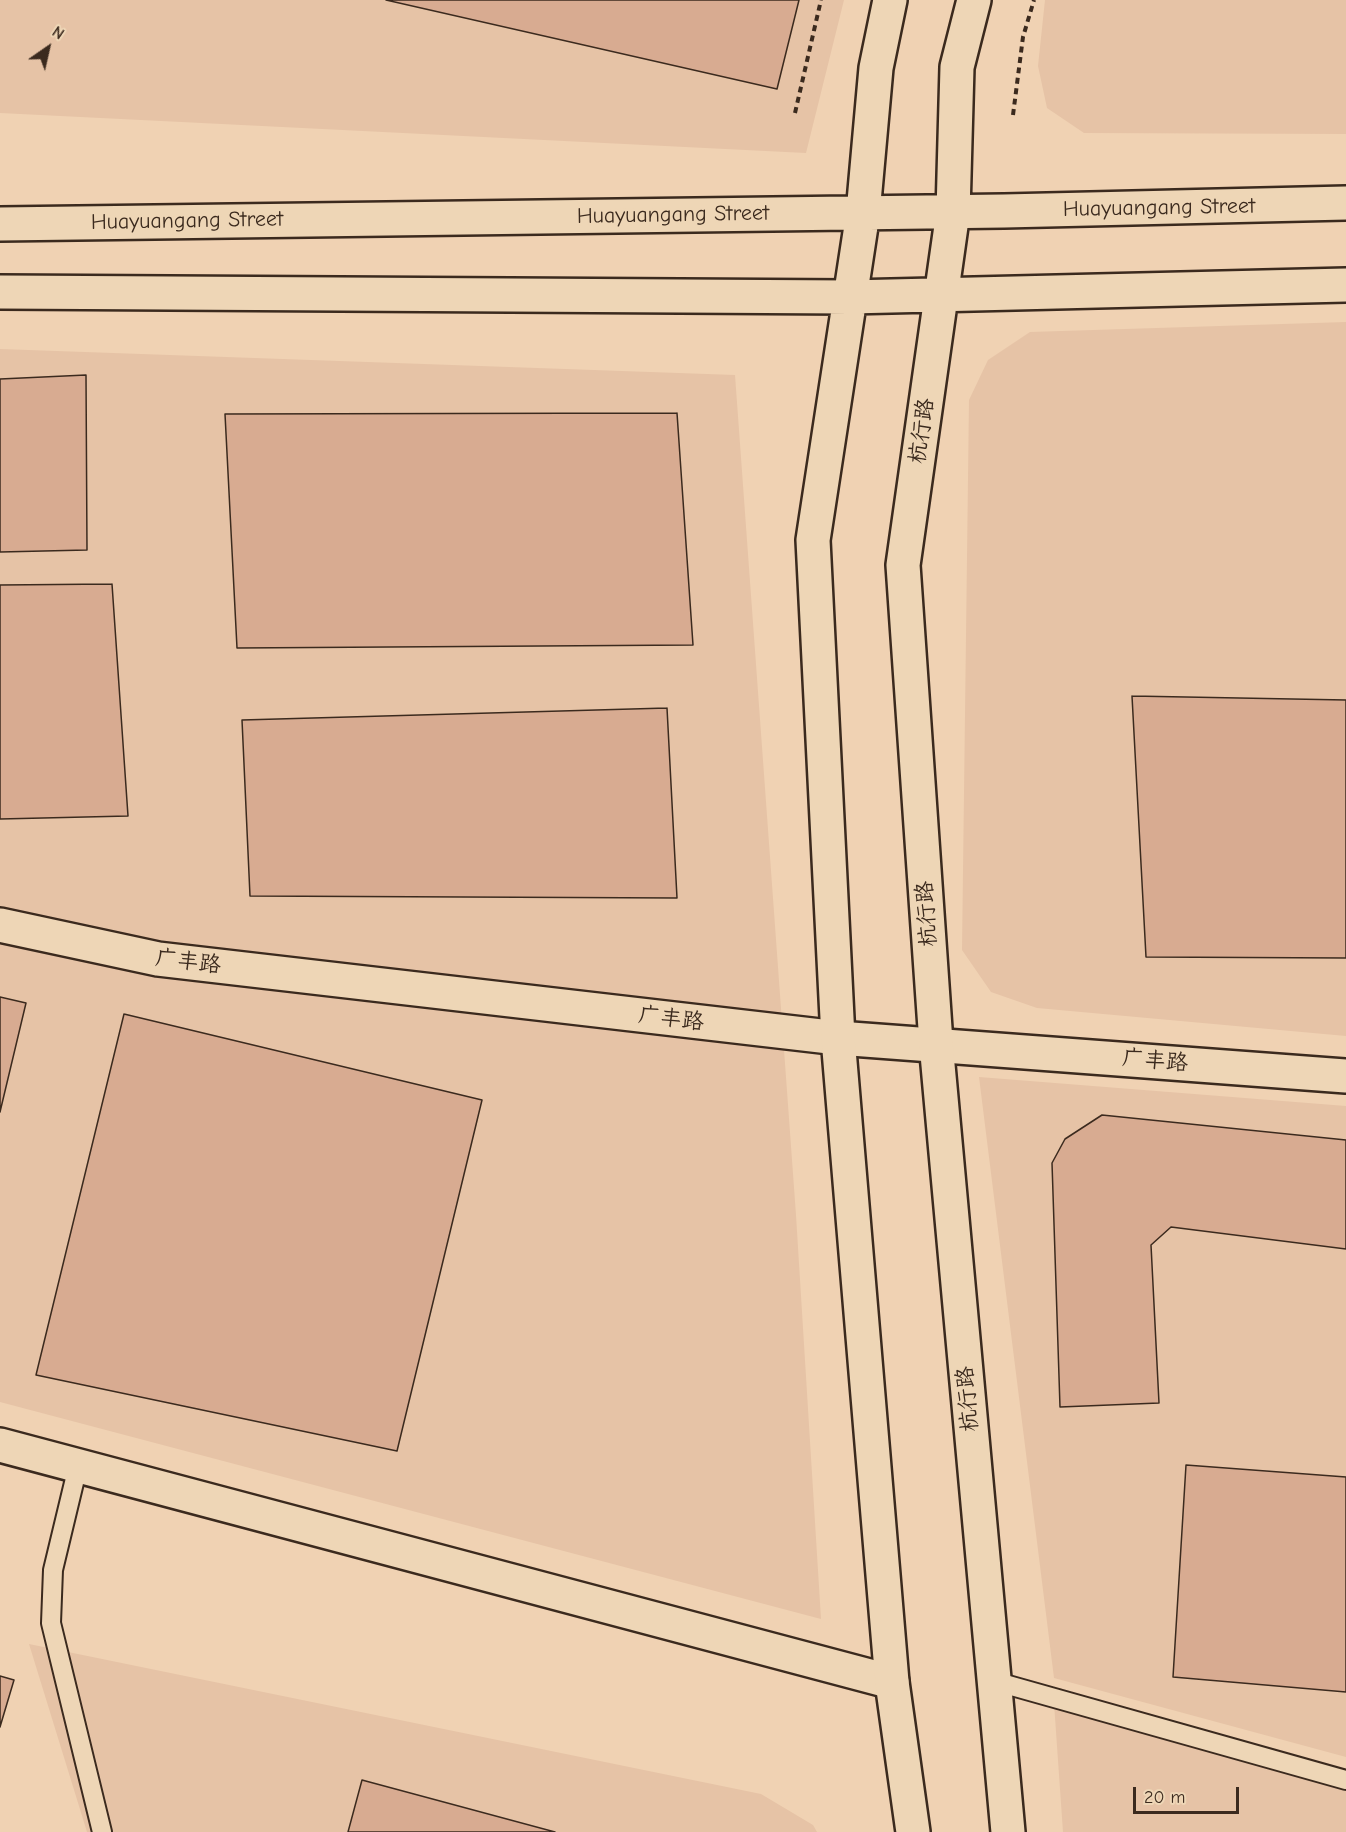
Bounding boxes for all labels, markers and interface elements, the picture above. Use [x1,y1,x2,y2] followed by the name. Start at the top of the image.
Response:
[18,18,78,78] north arrow
[49,23,67,43] text: N
[1063,193,1255,223] street label: Huayuangang Street
[577,200,769,230] street label: Huayuangang Street
[91,206,283,236] street label: Huayuangang Street
[904,396,940,466] street label: 杭行路
[912,880,942,948] street label: 杭行路
[154,945,222,979] street label: 广丰路
[637,1002,705,1036] street label: 广丰路
[1121,1045,1189,1077] street label: 广丰路
[952,1365,984,1433] street label: 杭行路
[1136,1775,1242,1813] scale bar
[1144,1787,1185,1808] text: 20 m

